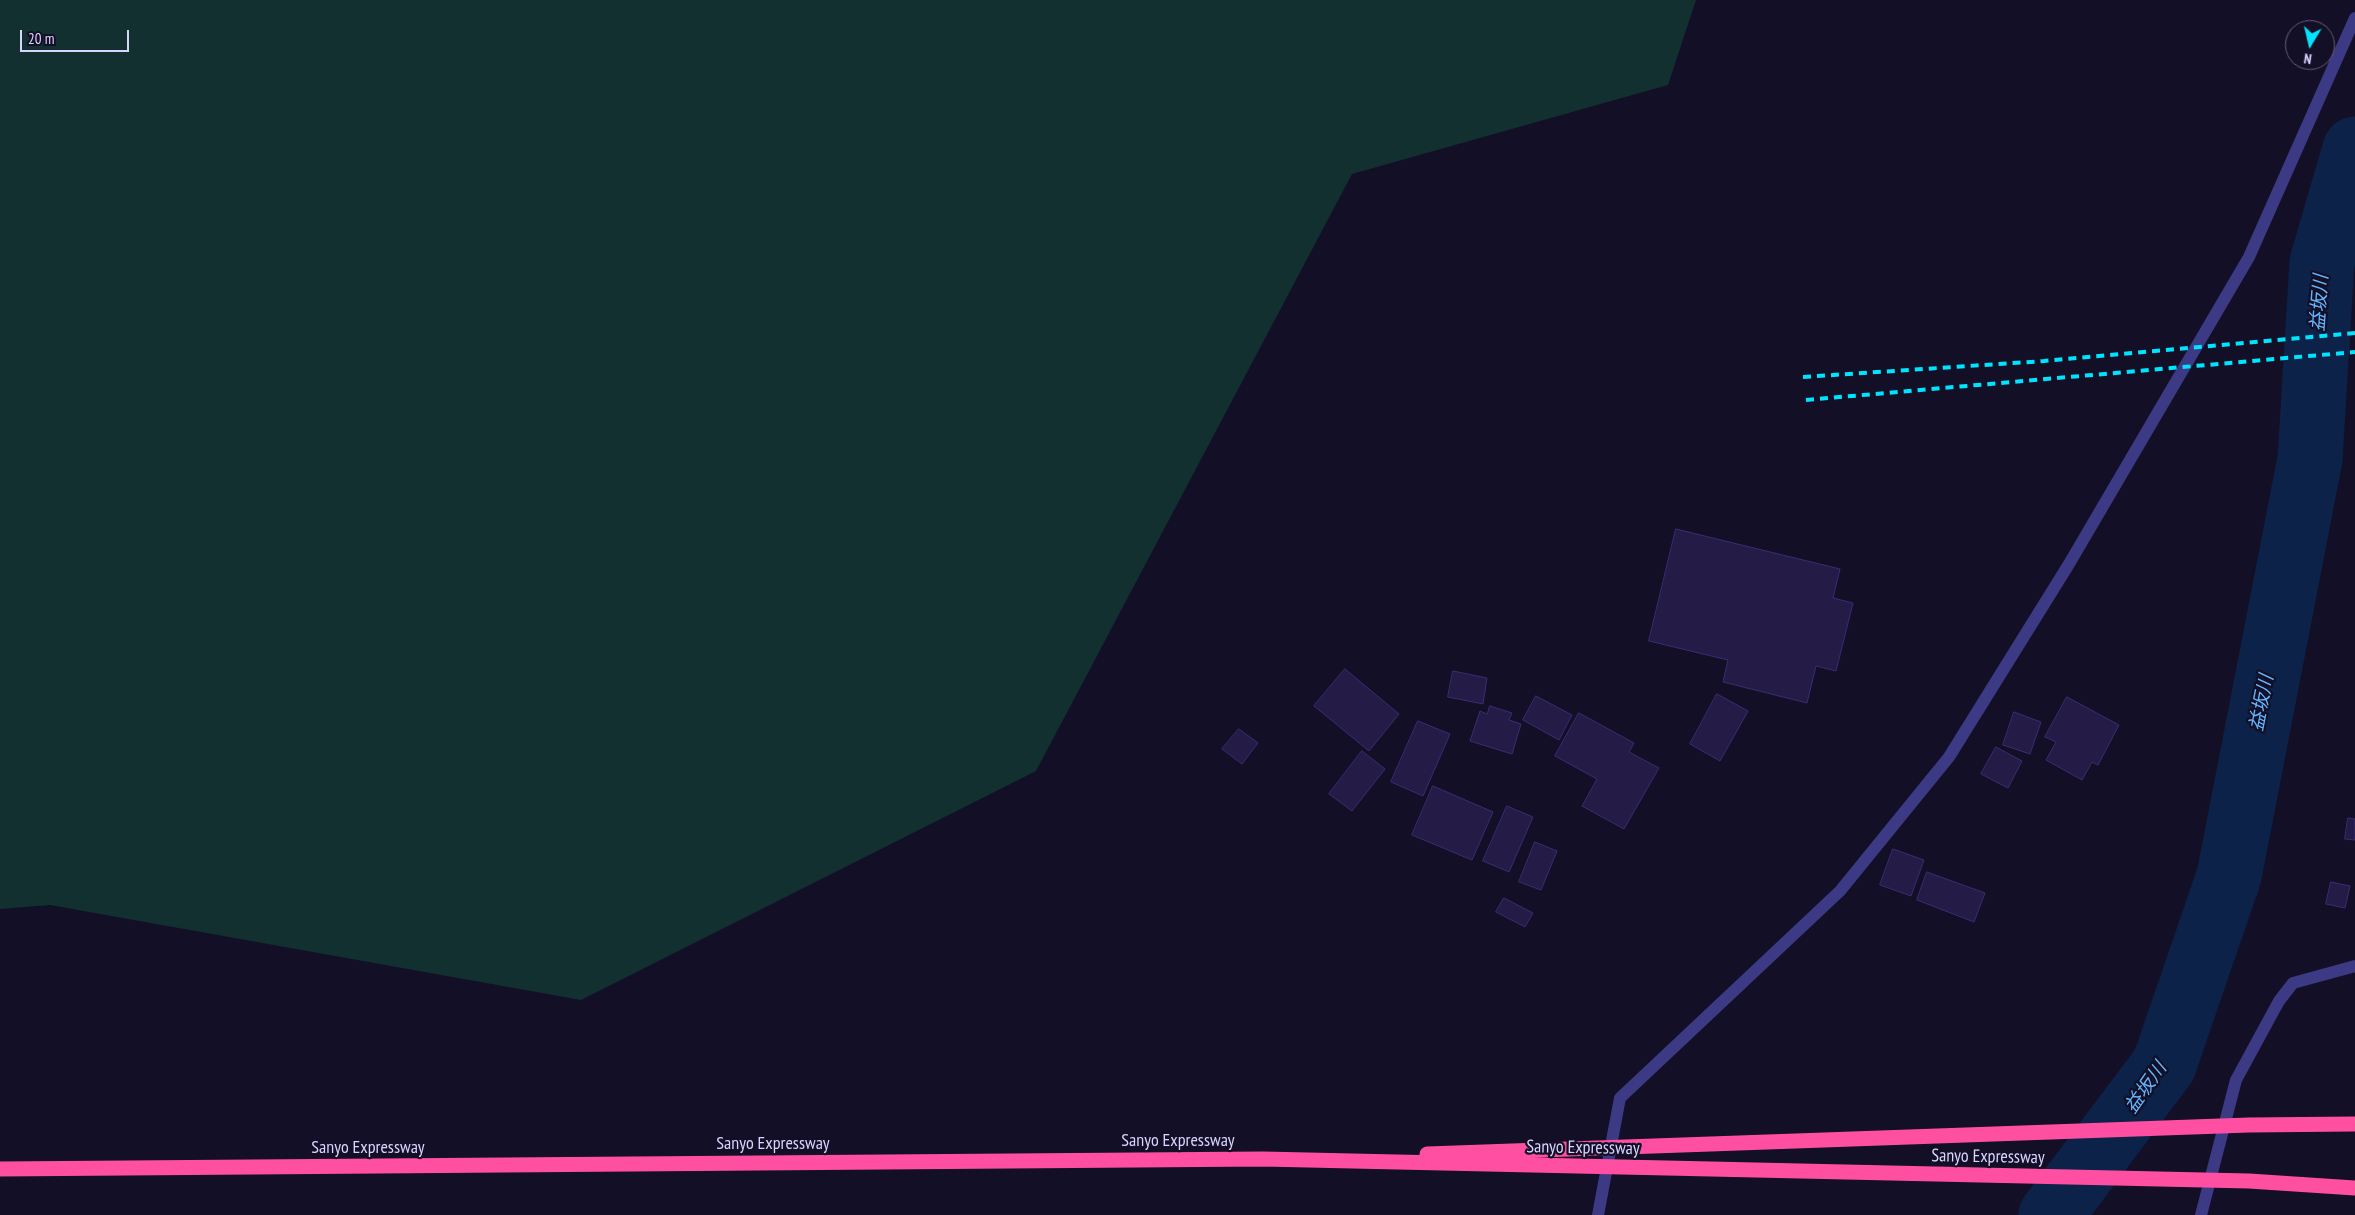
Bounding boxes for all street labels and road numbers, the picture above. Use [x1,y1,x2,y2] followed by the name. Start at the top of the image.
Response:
[1121,1130,1235,1152] street label: Sanyo Expressway
[716,1133,830,1155] street label: Sanyo Expressway
[1526,1136,1640,1160] street label: Sanyo Expressway
[311,1137,425,1159] street label: Sanyo Expressway
[1931,1145,2045,1169] street label: Sanyo Expressway

